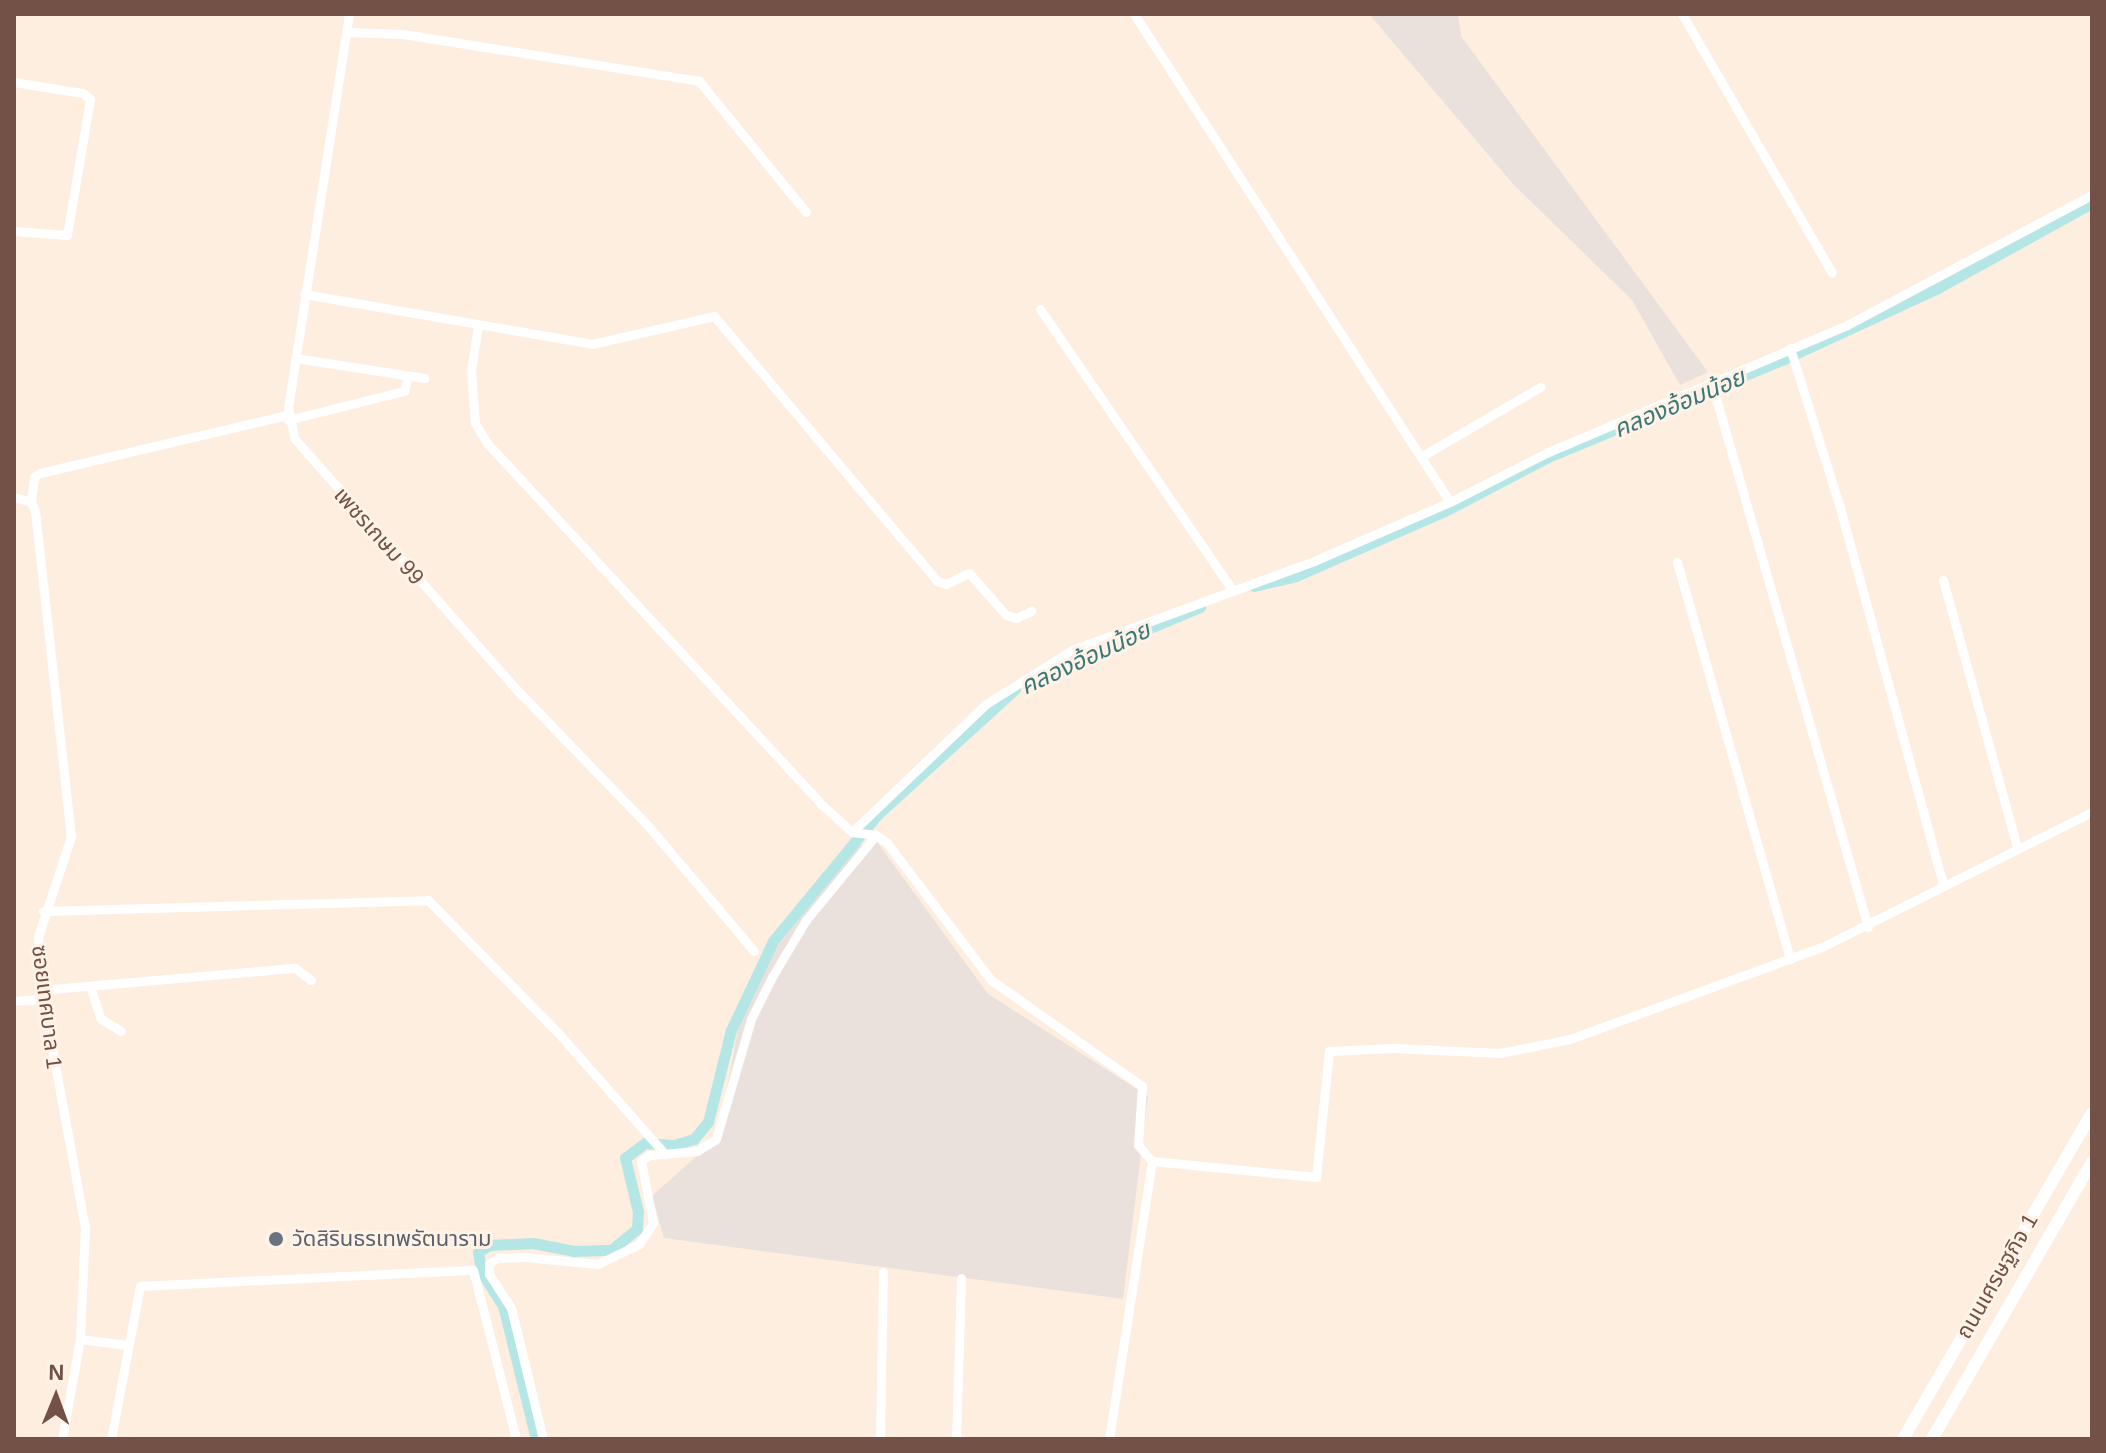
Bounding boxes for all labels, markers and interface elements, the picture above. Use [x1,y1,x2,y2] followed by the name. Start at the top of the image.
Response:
[1609,362,1749,444] water label: คลองอ้อมน้อย
[328,482,430,590] street label: เพชรเกษม 99
[1015,615,1155,701] water label: คลองอ้อมน้อย
[26,943,68,1071] street label: ซอยเทศบาล 1
[1950,1209,2044,1343] street label: ถนนเศรษฐกิจ 1
[292,1226,491,1252] place label: วัดสิรินธรเทพรัตนาราม
[267,1230,285,1248] marker: วัดสิรินธรเทพรัตนาราม
[16,1357,96,1437] north arrow
[48,1360,65,1385] text: N

